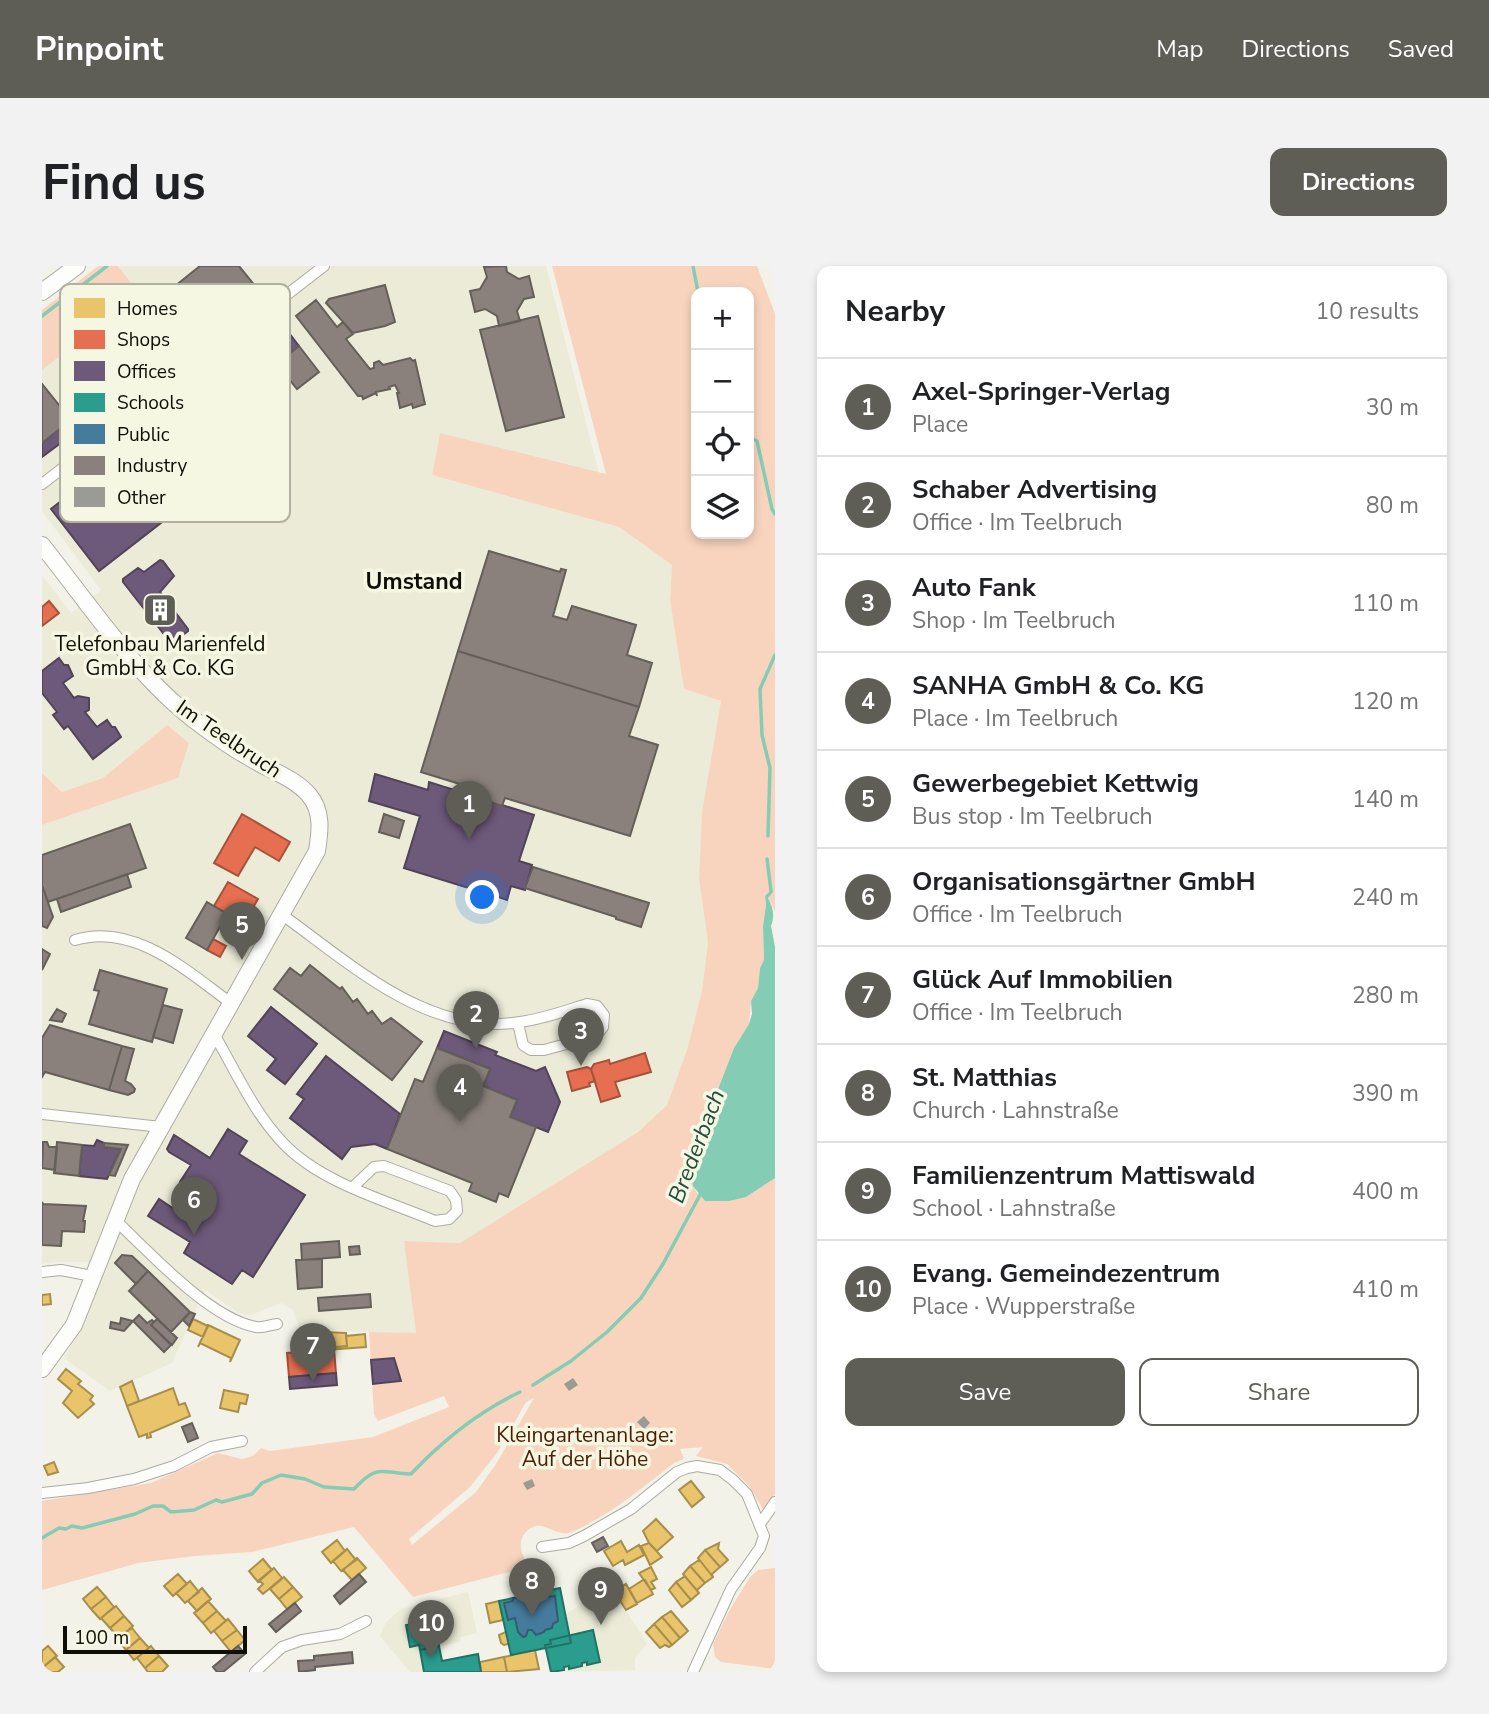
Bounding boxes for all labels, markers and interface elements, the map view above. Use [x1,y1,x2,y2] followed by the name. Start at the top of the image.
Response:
[35,27,163,72] text: Pinpoint
[1156,33,1203,65] text: Map
[1241,33,1350,65] text: Directions
[1388,33,1454,65] text: Saved
[1270,148,1447,216] button: Directions
[42,149,206,216] text: Find us
[60,284,290,522] legend
[691,287,754,539] map controls
[691,287,754,350] button: +
[845,291,945,332] text: Nearby
[117,296,178,322] text: Homes
[1315,296,1419,327] text: 10 results
[117,327,170,353] text: Shops
[691,350,754,413] button: −
[117,359,176,385] text: Offices
[912,374,1171,409] text: Axel-Springer-Verlag
[117,390,184,416] text: Schools
[861,392,875,423] text: 1
[1366,392,1419,423] text: 30 m
[912,409,968,440] text: Place
[691,413,754,476] button: locate
[117,422,170,448] text: Public
[117,453,187,479] text: Industry
[912,472,1157,507] text: Schaber Advertising
[691,476,754,539] button: layers
[117,485,166,511] text: Other
[861,490,875,521] text: 2
[1366,490,1419,521] text: 80 m
[912,507,1123,538] text: Office · Im Teelbruch
[366,566,462,597] district label: Umstand
[912,570,1036,605] text: Auto Fank
[861,588,875,619] text: 3
[1352,588,1419,619] text: 110 m
[141,591,179,629] building icon: Telefonbau Marienfeld GmbH & Co. KG
[912,605,1116,636] text: Shop · Im Teelbruch
[54,630,266,682] place label: Telefonbau Marienfeld GmbH & Co. KG
[912,668,1204,703] text: SANHA GmbH & Co. KG
[861,686,875,717] text: 4
[1352,686,1419,717] text: 120 m
[171,693,287,785] street label: Im Teelbruch
[912,703,1118,734] text: Place · Im Teelbruch
[912,766,1199,801] text: Gewerbegebiet Kettwig
[446,781,492,839] pin: 1
[861,784,875,815] text: 5
[1352,784,1419,815] text: 140 m
[912,801,1153,832] text: Bus stop · Im Teelbruch
[912,864,1256,899] text: Organisationsgärtner GmbH
[465,880,499,914] your location
[861,882,875,913] text: 6
[1352,882,1419,913] text: 240 m
[912,899,1123,930] text: Office · Im Teelbruch
[219,902,265,960] pin: 5
[912,962,1173,997] text: Glück Auf Immobilien
[861,980,875,1011] text: 7
[1352,980,1419,1011] text: 280 m
[453,991,499,1049] pin: 2
[912,997,1123,1028] text: Office · Im Teelbruch
[558,1008,604,1066] pin: 3
[912,1060,1057,1095] text: St. Matthias
[437,1064,483,1122] pin: 4
[861,1078,875,1109] text: 8
[1352,1078,1419,1109] text: 390 m
[661,1085,732,1207] water label: Brederbach
[912,1095,1119,1126] text: Church · Lahnstraße
[912,1158,1255,1193] text: Familienzentrum Mattiswald
[861,1176,875,1207] text: 9
[1352,1176,1419,1207] text: 400 m
[171,1177,217,1235] pin: 6
[912,1193,1116,1224] text: School · Lahnstraße
[912,1256,1220,1291] text: Evang. Gemeindezentrum
[854,1274,882,1305] text: 10
[1352,1274,1419,1305] text: 410 m
[912,1291,1135,1322] text: Place · Wupperstraße
[290,1323,336,1381] pin: 7
[845,1358,1125,1426] button: Save
[1139,1358,1419,1426] button: Share
[496,1421,674,1473] park label: Kleingartenanlage: Auf der Höhe
[509,1558,555,1616] pin: 8
[578,1567,624,1625] pin: 9
[408,1600,454,1658] pin: 10
[63,1623,247,1655] scale bar
[74,1625,129,1651] text: 100 m

